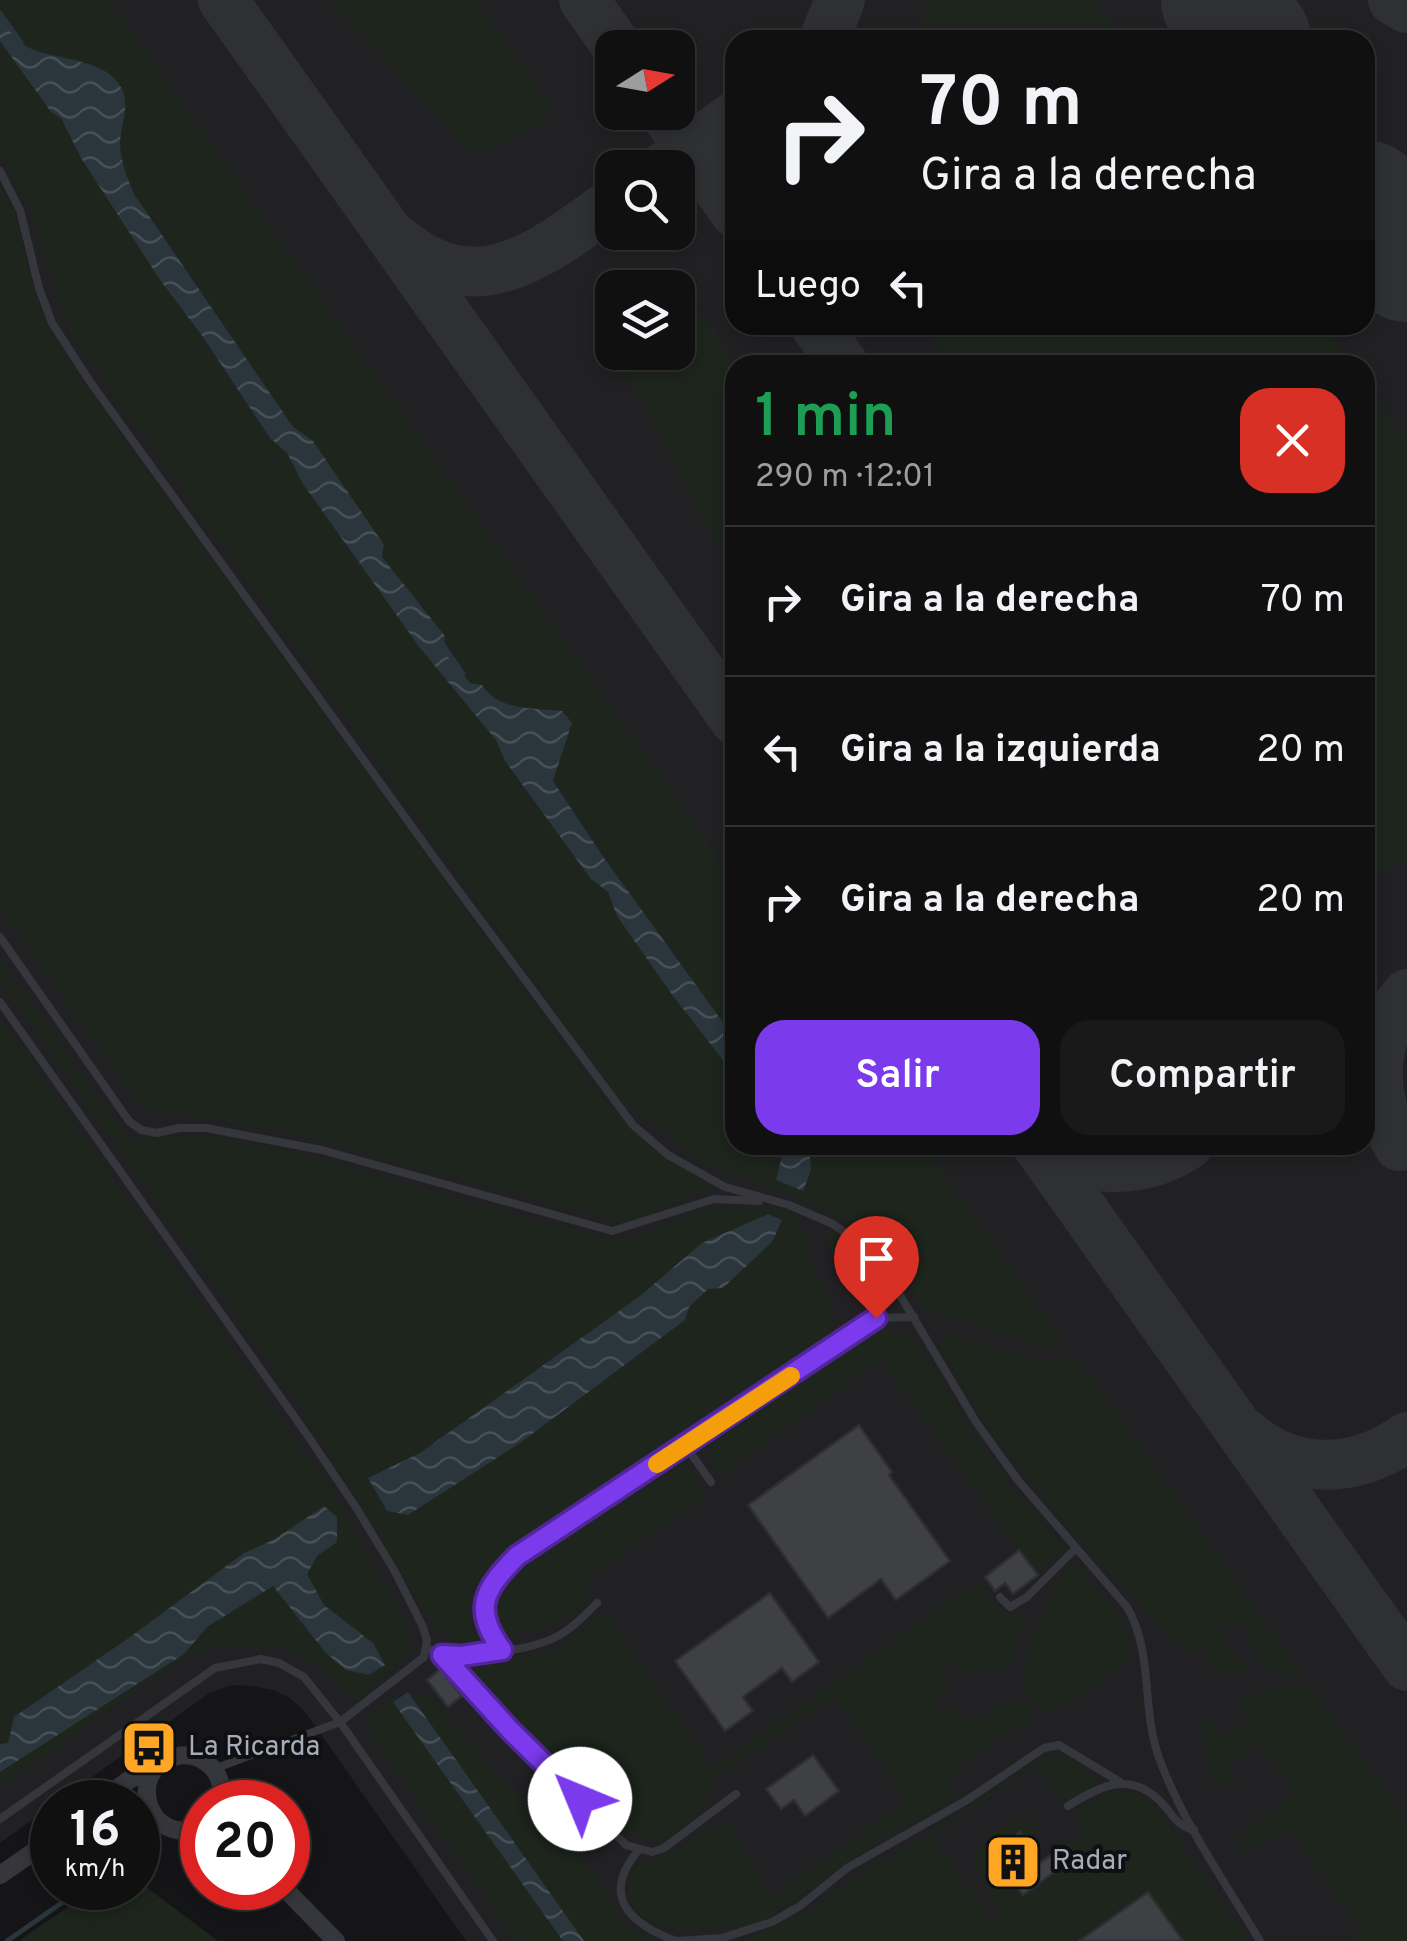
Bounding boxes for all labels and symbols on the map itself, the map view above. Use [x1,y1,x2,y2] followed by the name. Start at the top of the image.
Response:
[595,30,695,130] north arrow
[834,1216,919,1319] pin
[119,1718,179,1778] bus stop icon: La Ricarda
[188,1730,320,1766] place label: La Ricarda
[528,1747,632,1851] position arrow
[180,1780,310,1910] speed limit sign: 20
[983,1832,1043,1892] building icon: Radar
[1052,1844,1127,1880] place label: Radar

